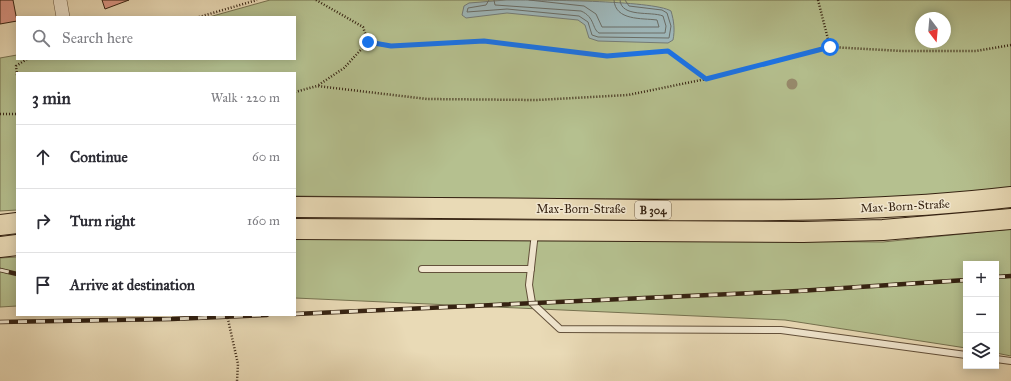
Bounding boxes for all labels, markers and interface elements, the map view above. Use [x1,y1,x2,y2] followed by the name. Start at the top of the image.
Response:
[915,12,951,48] north arrow
[16,16,296,60] search box
[30,27,52,49] icon: search
[62,29,133,47] text: Search here
[359,33,377,51] route end
[821,38,839,56] route start
[32,88,71,109] text: 3 min
[211,90,280,106] text: Walk · 220 m
[32,146,54,168] icon: ahead
[70,148,128,166] text: Continue
[252,149,280,165] text: 60 m
[860,197,950,215] street label: Max-Born-Straße
[635,201,671,219] road number: B 304
[536,202,626,216] street label: Max-Born-Straße
[32,210,54,232] icon: right
[70,212,135,230] text: Turn right
[247,213,280,229] text: 160 m
[963,261,999,369] map controls
[963,261,999,297] button: +
[32,274,54,296] icon: arrive
[70,276,195,294] text: Arrive at destination
[963,297,999,333] button: −
[963,333,999,369] button: layers

